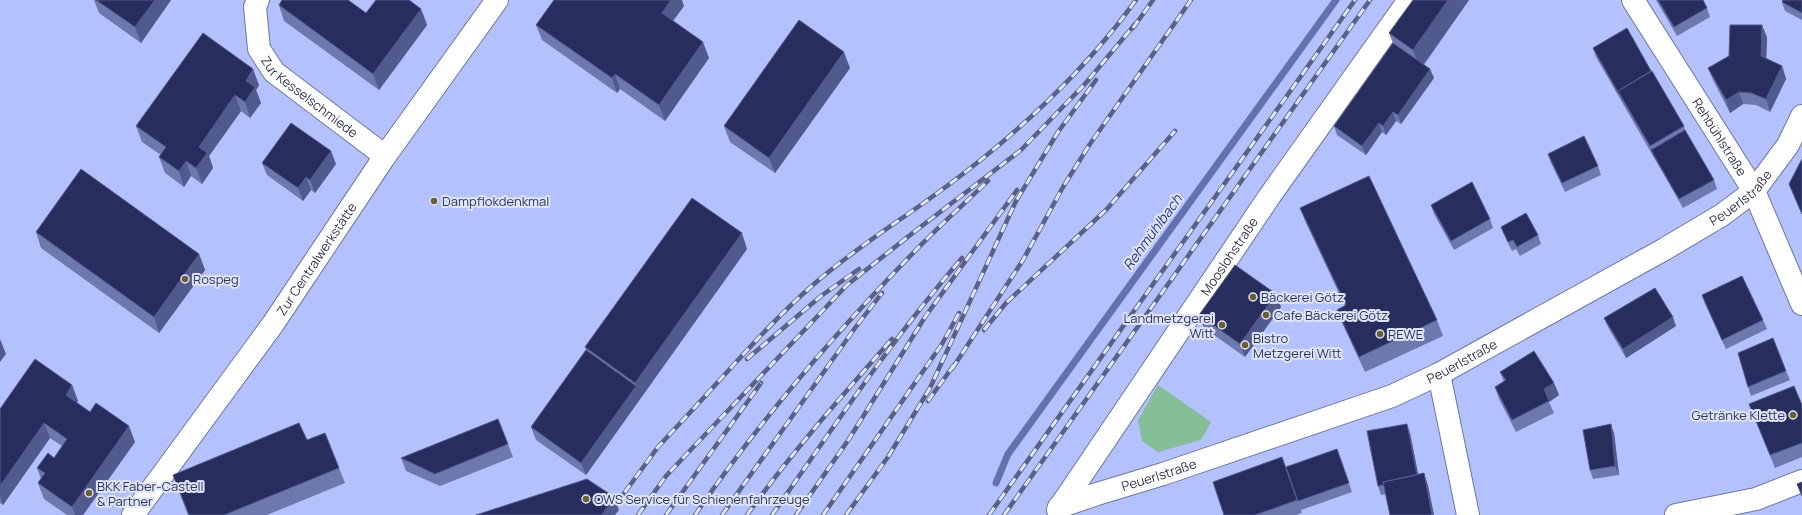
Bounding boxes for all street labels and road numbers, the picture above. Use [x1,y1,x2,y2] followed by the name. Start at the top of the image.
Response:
[257,52,362,142] street label: Zur Kesselschmiede
[1688,94,1751,180] street label: Rehbühlstraße
[1706,166,1776,230] street label: Peuerlstraße
[272,199,361,319] street label: Zur Centralwerkstätte
[1196,213,1262,299] street label: Mooslohstraße
[1424,335,1500,388] street label: Peuerlstraße
[1119,454,1199,495] street label: Peuerlstraße

